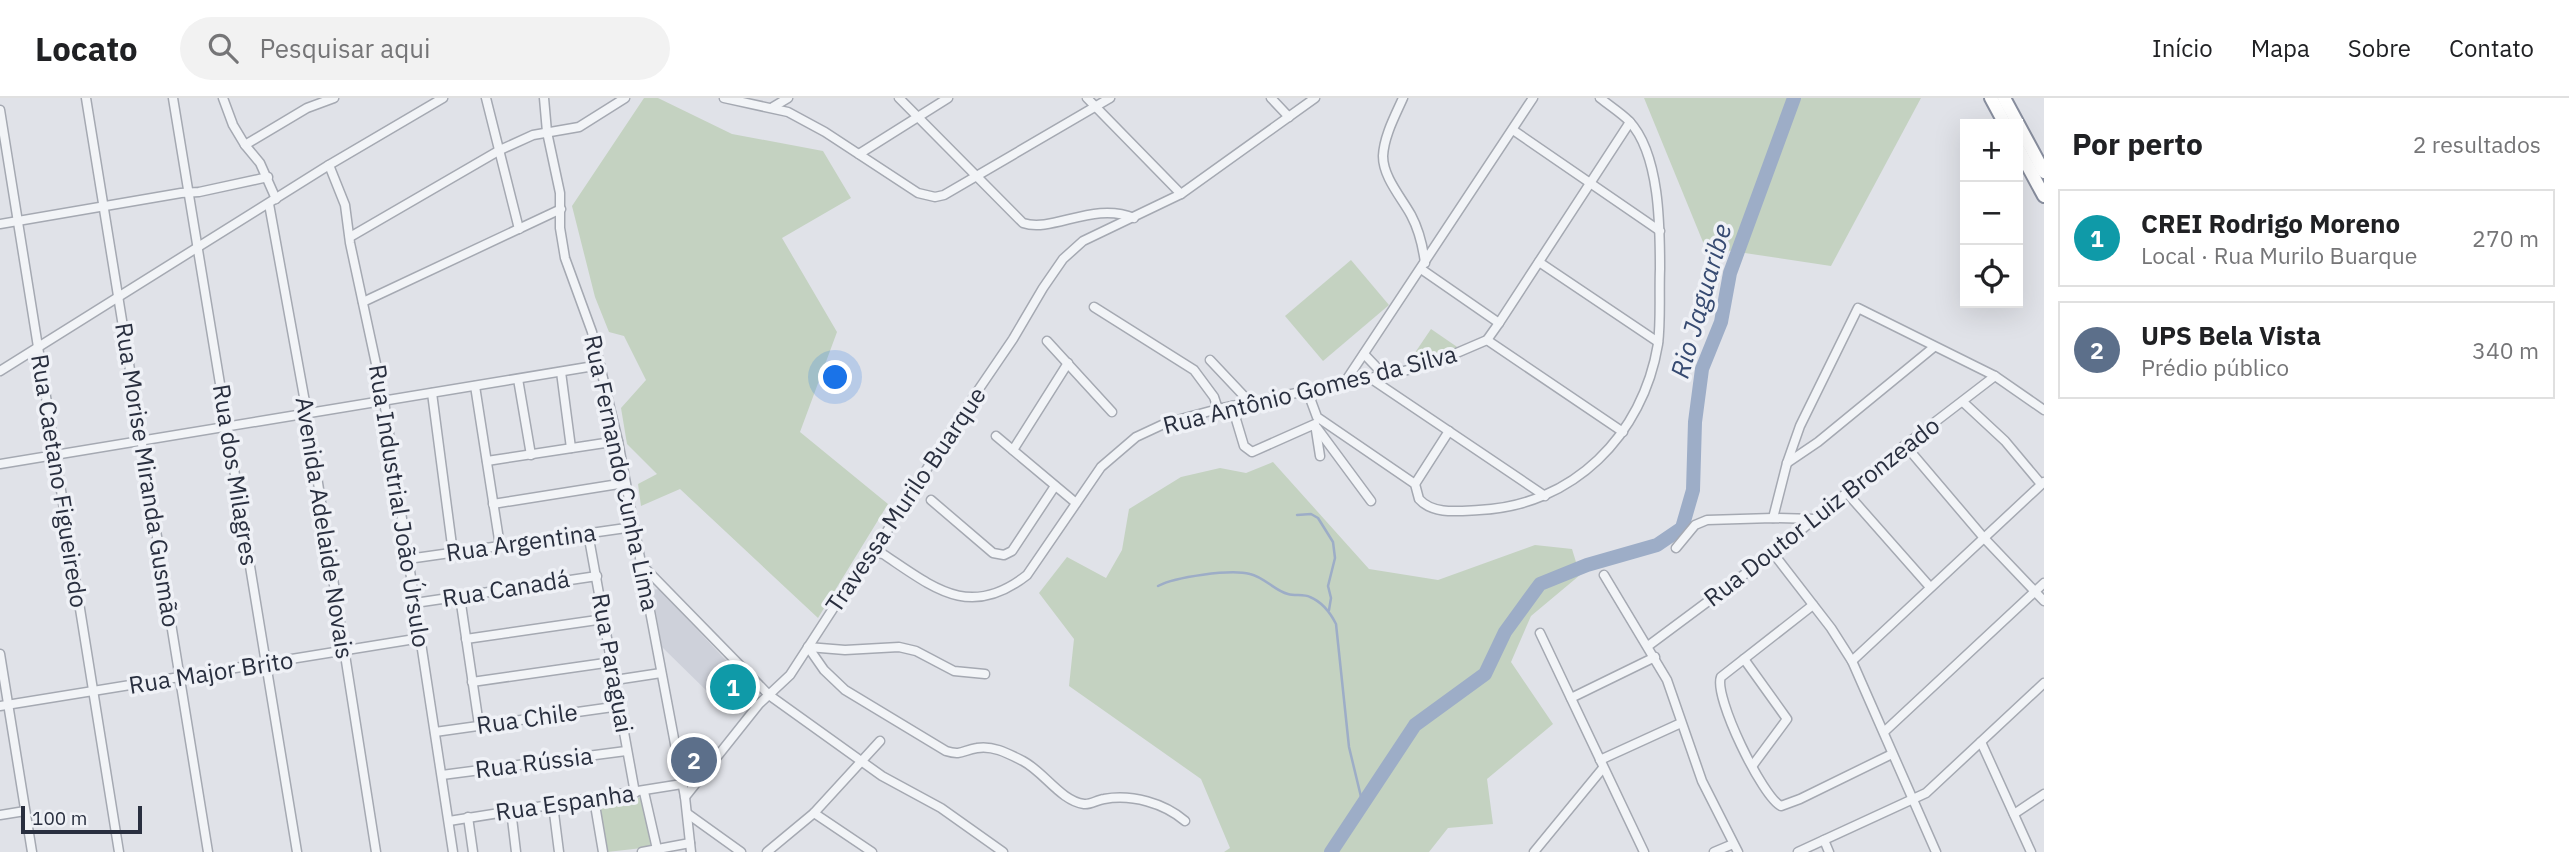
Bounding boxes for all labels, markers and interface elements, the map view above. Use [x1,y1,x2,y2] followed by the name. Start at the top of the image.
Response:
[180,17,670,80] search box
[35,27,138,70] text: Locato
[204,29,242,67] icon: search
[260,31,431,65] text: Pesquisar aqui
[2152,32,2213,64] text: Início
[2251,32,2310,64] text: Mapa
[2348,32,2411,64] text: Sobre
[2449,32,2534,64] text: Contato
[1960,119,2023,308] map controls
[1960,119,2023,182] button: +
[2072,124,2203,163] text: Por perto
[2413,129,2541,159] text: 2 resultados
[1960,182,2023,245] button: −
[2141,206,2400,240] text: CREI Rodrigo Moreno
[1662,220,1738,382] water label: Rio Jaguaribe
[2090,223,2104,253] text: 1
[2472,223,2539,253] text: 270 m
[2141,240,2417,270] text: Local · Rua Murilo Buarque
[1960,245,2023,308] button: locate
[2141,318,2321,352] text: UPS Bela Vista
[108,320,188,629] street label: Rua Morise Miranda Gusmão
[577,332,667,614] street label: Rua Fernando Cunha Lima
[2090,335,2104,365] text: 2
[2472,335,2539,365] text: 340 m
[1160,337,1460,441] street label: Rua Antônio Gomes da Silva
[24,352,96,610] street label: Rua Caetano Figueiredo
[2141,352,2289,382] text: Prédio público
[818,360,852,394] your location
[362,362,438,650] street label: Rua Industrial João Úrsulo
[818,380,993,618] street label: Travessa Murilo Buarque
[206,382,266,568] street label: Rua dos Milagres
[288,395,361,661] street label: Avenida Adelaide Novais
[1697,409,1946,613] street label: Rua Doutor Luiz Bronzeado
[444,516,598,568] street label: Rua Argentina
[440,562,572,614] street label: Rua Canadá
[585,591,641,735] street label: Rua Paraguai
[126,643,295,701] street label: Rua Major Brito
[710,661,756,713] pin: 1
[474,695,579,741] street label: Rua Chile
[671,734,717,786] pin: 2
[473,739,595,785] street label: Rua Rússia
[493,776,637,828] street label: Rua Espanha
[21,803,142,835] scale bar
[32,806,87,830] text: 100 m

